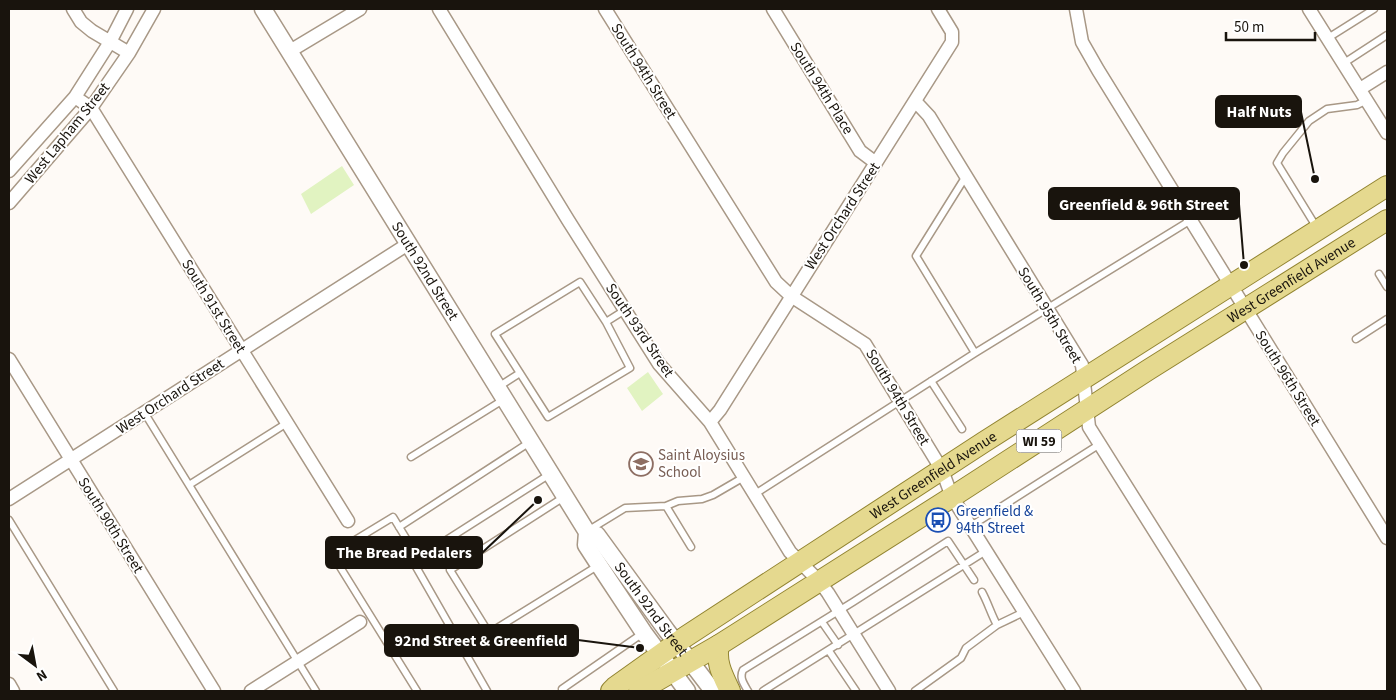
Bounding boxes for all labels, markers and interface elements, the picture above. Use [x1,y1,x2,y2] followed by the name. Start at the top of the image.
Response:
[1226,10,1315,42] scale bar
[1234,17,1264,38] text: 50 m
[606,19,681,123] street label: South 94th Street
[785,38,858,139] street label: South 94th Place
[20,78,115,189] street label: West Lapham Street
[1216,96,1301,127] callout: Half Nuts
[1226,101,1292,123] text: Half Nuts
[800,158,885,274] street label: West Orchard Street
[1049,188,1239,219] callout: Greenfield & 96th Street
[1059,194,1229,216] text: Greenfield & 96th Street
[386,218,463,325] street label: South 92nd Street
[1223,232,1360,329] street label: West Greenfield Avenue
[176,255,251,357] street label: South 91st Street
[1012,263,1087,367] street label: South 95th Street
[600,279,679,382] street label: South 93rd Street
[1250,326,1325,430] street label: South 96th Street
[860,345,935,449] street label: South 94th Street
[112,354,228,439] street label: West Orchard Street
[866,426,1001,525] street label: West Greenfield Avenue
[1016,430,1062,452] road number: WI 59
[658,445,745,483] place label: Saint Aloysius School
[628,451,654,477] school or university icon: Saint Aloysius School
[73,473,148,577] street label: South 90th Street
[956,501,1033,539] place label: Greenfield & 94th Street
[925,507,951,533] bus stop icon: Greenfield & 94th Street
[326,537,482,568] callout: The Bread Pedalers
[336,542,472,564] text: The Bread Pedalers
[609,558,693,661] street label: South 92nd Street
[385,625,578,656] callout: 92nd Street & Greenfield
[395,630,567,652] text: 92nd Street & Greenfield
[10,640,60,690] north arrow
[32,664,51,686] text: N

